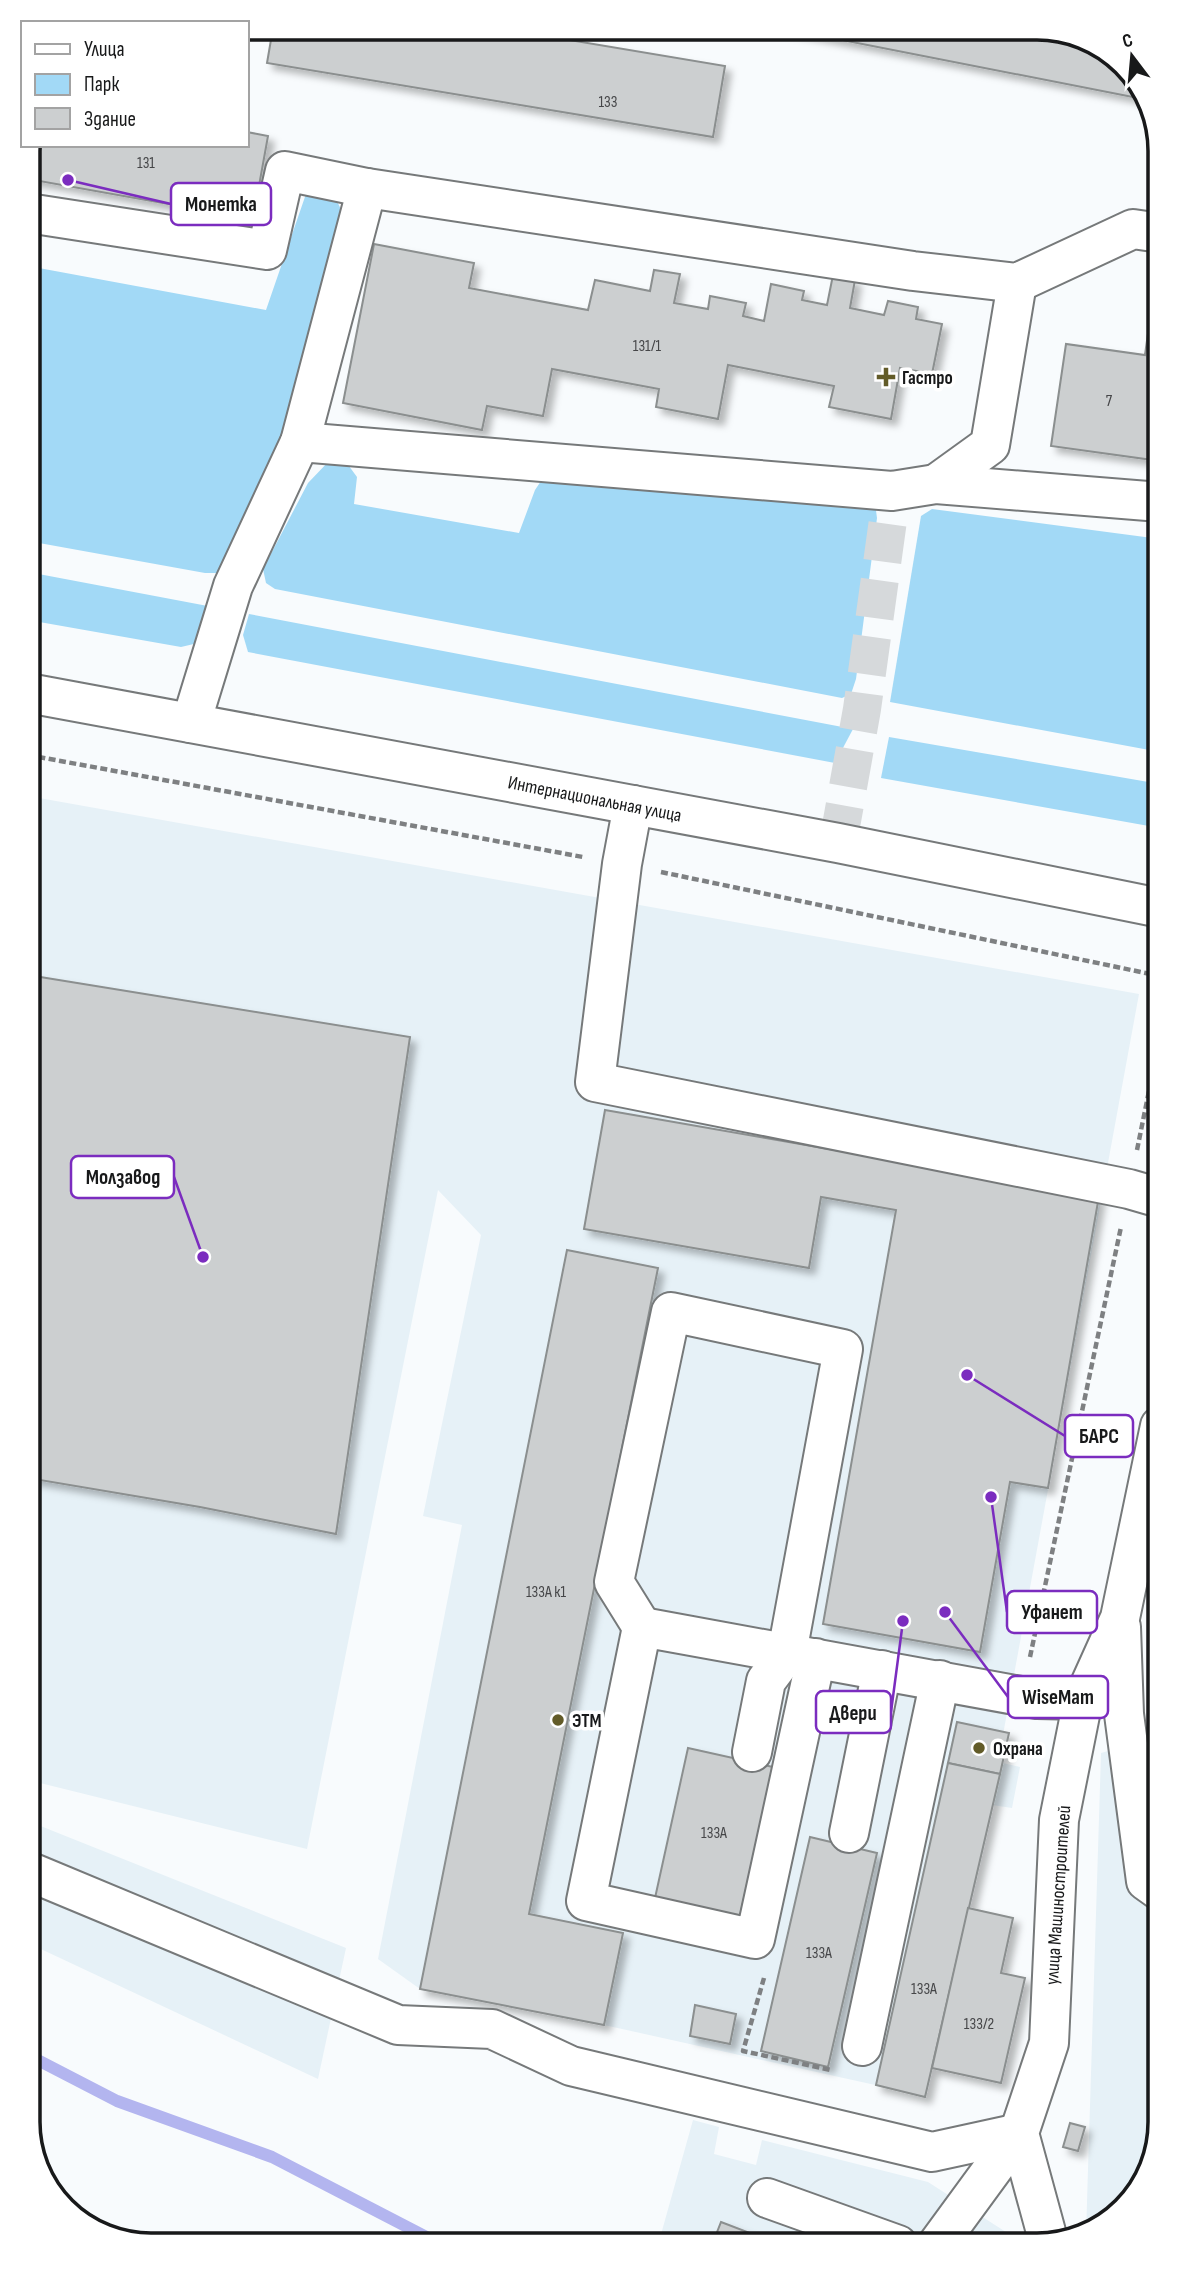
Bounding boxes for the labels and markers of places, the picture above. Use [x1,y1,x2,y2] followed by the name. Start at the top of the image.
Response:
[171,183,271,225] callout: Монетка
[876,367,896,387] marker: Гастро
[902,367,953,390] place label: Гастро
[71,1156,174,1198] callout: Молзавод
[1065,1415,1133,1457] callout: БАРС
[1007,1591,1097,1633] callout: Уфанет
[1008,1676,1108,1718] callout: WiseMam
[816,1691,891,1733] callout: Двери
[572,1710,601,1733] place label: ЭТМ
[550,1712,566,1728] marker: ЭТМ
[993,1738,1043,1761] place label: Охрана
[971,1740,987,1756] marker: Охрана

